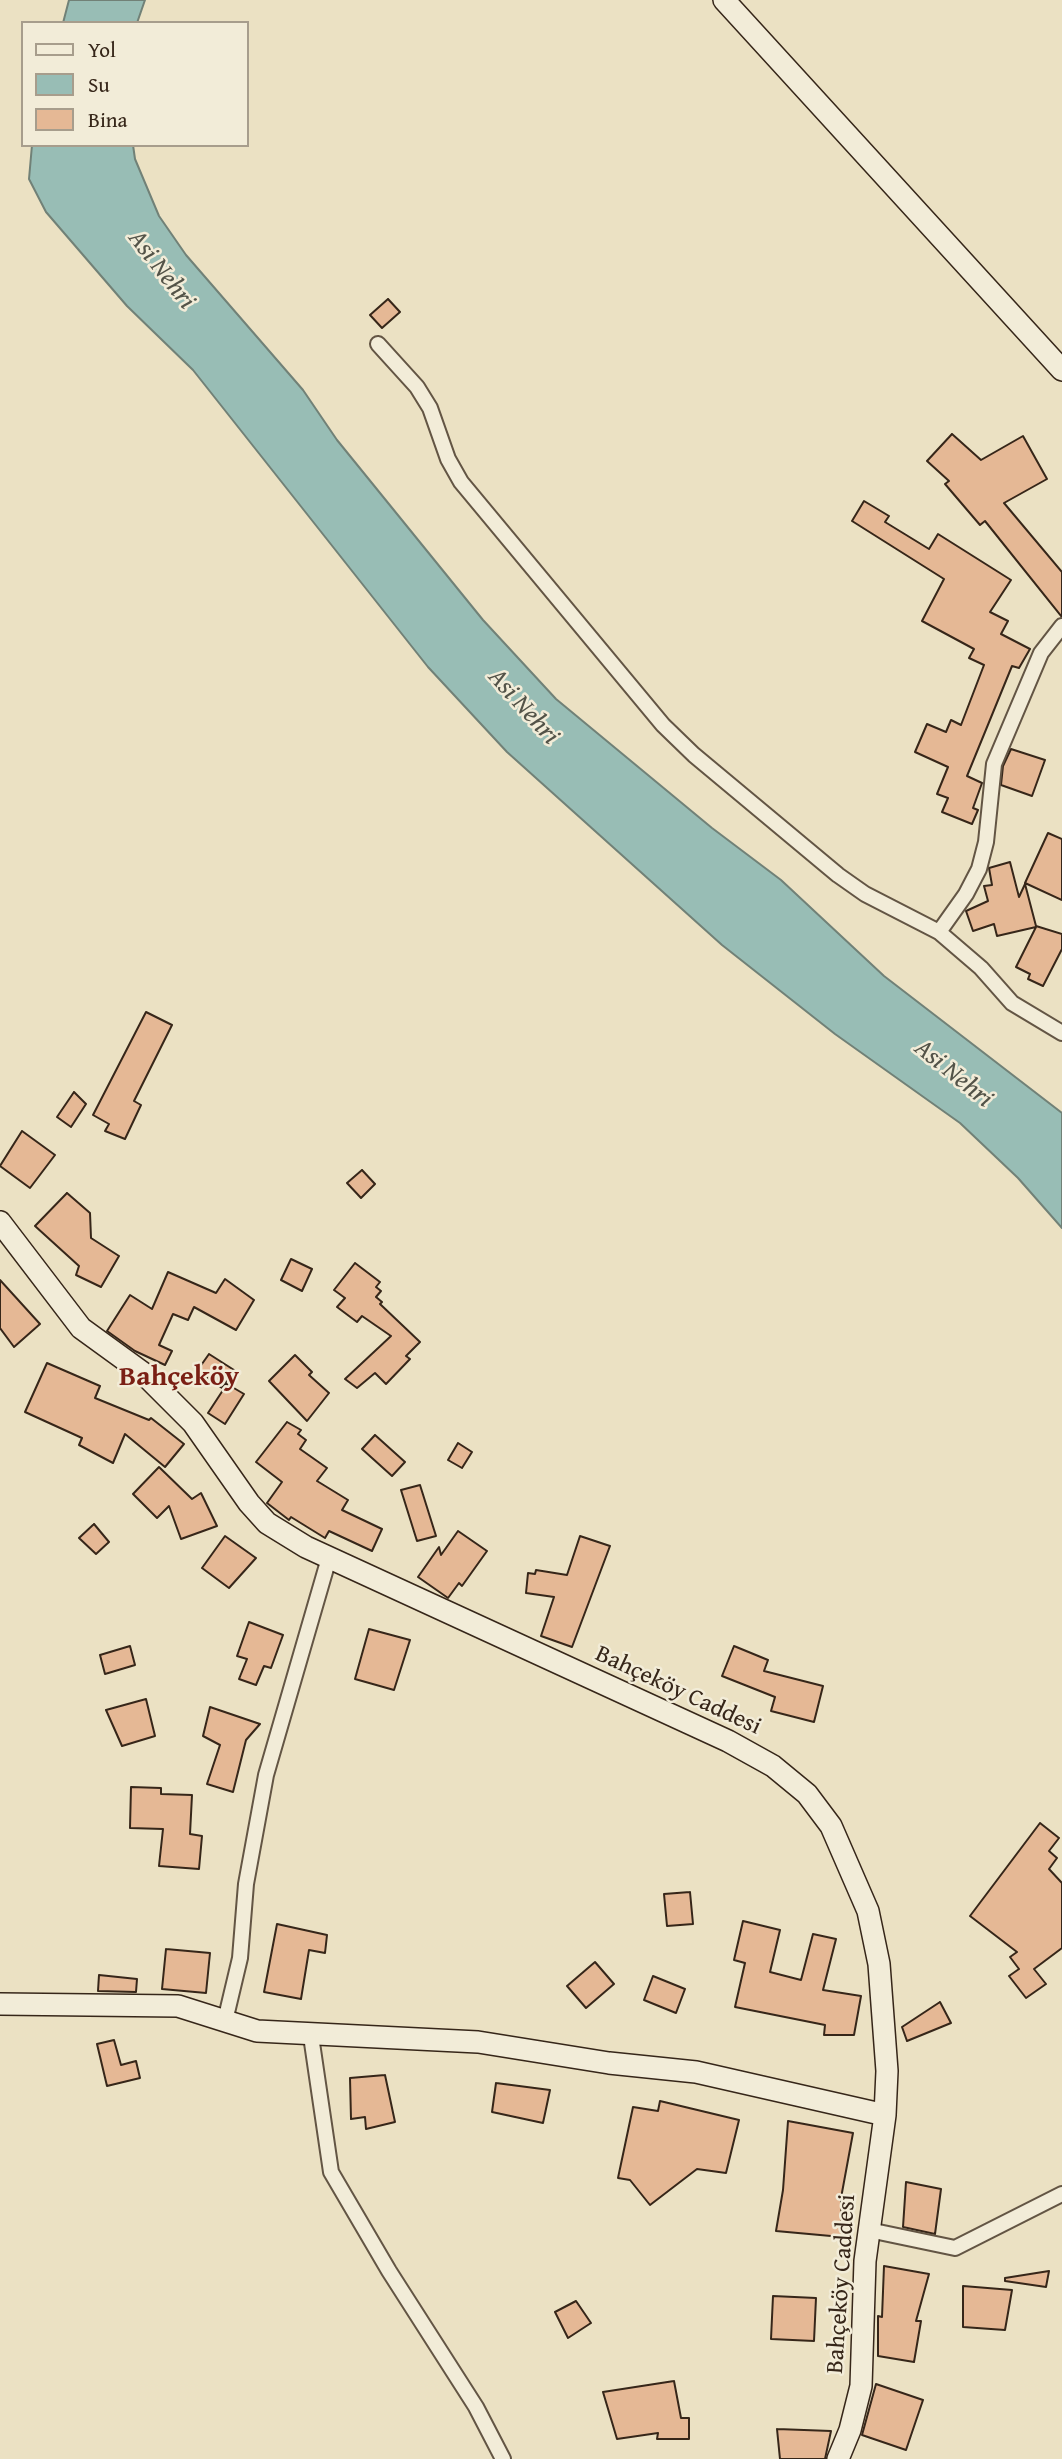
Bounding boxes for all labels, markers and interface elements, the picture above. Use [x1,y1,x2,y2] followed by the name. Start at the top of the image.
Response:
[21,21,248,147] legend
[88,34,116,65] text: Yol
[88,69,110,100] text: Su
[88,104,128,135] text: Bina
[120,224,202,316] water label: Asi Nehri
[481,662,565,752] water label: Asi Nehri
[908,1033,998,1115] water label: Asi Nehri
[119,1361,239,1395] district label: Bahçeköy
[591,1640,765,1742] street label: Bahçeköy Caddesi
[821,2193,863,2375] street label: Bahçeköy Caddesi

